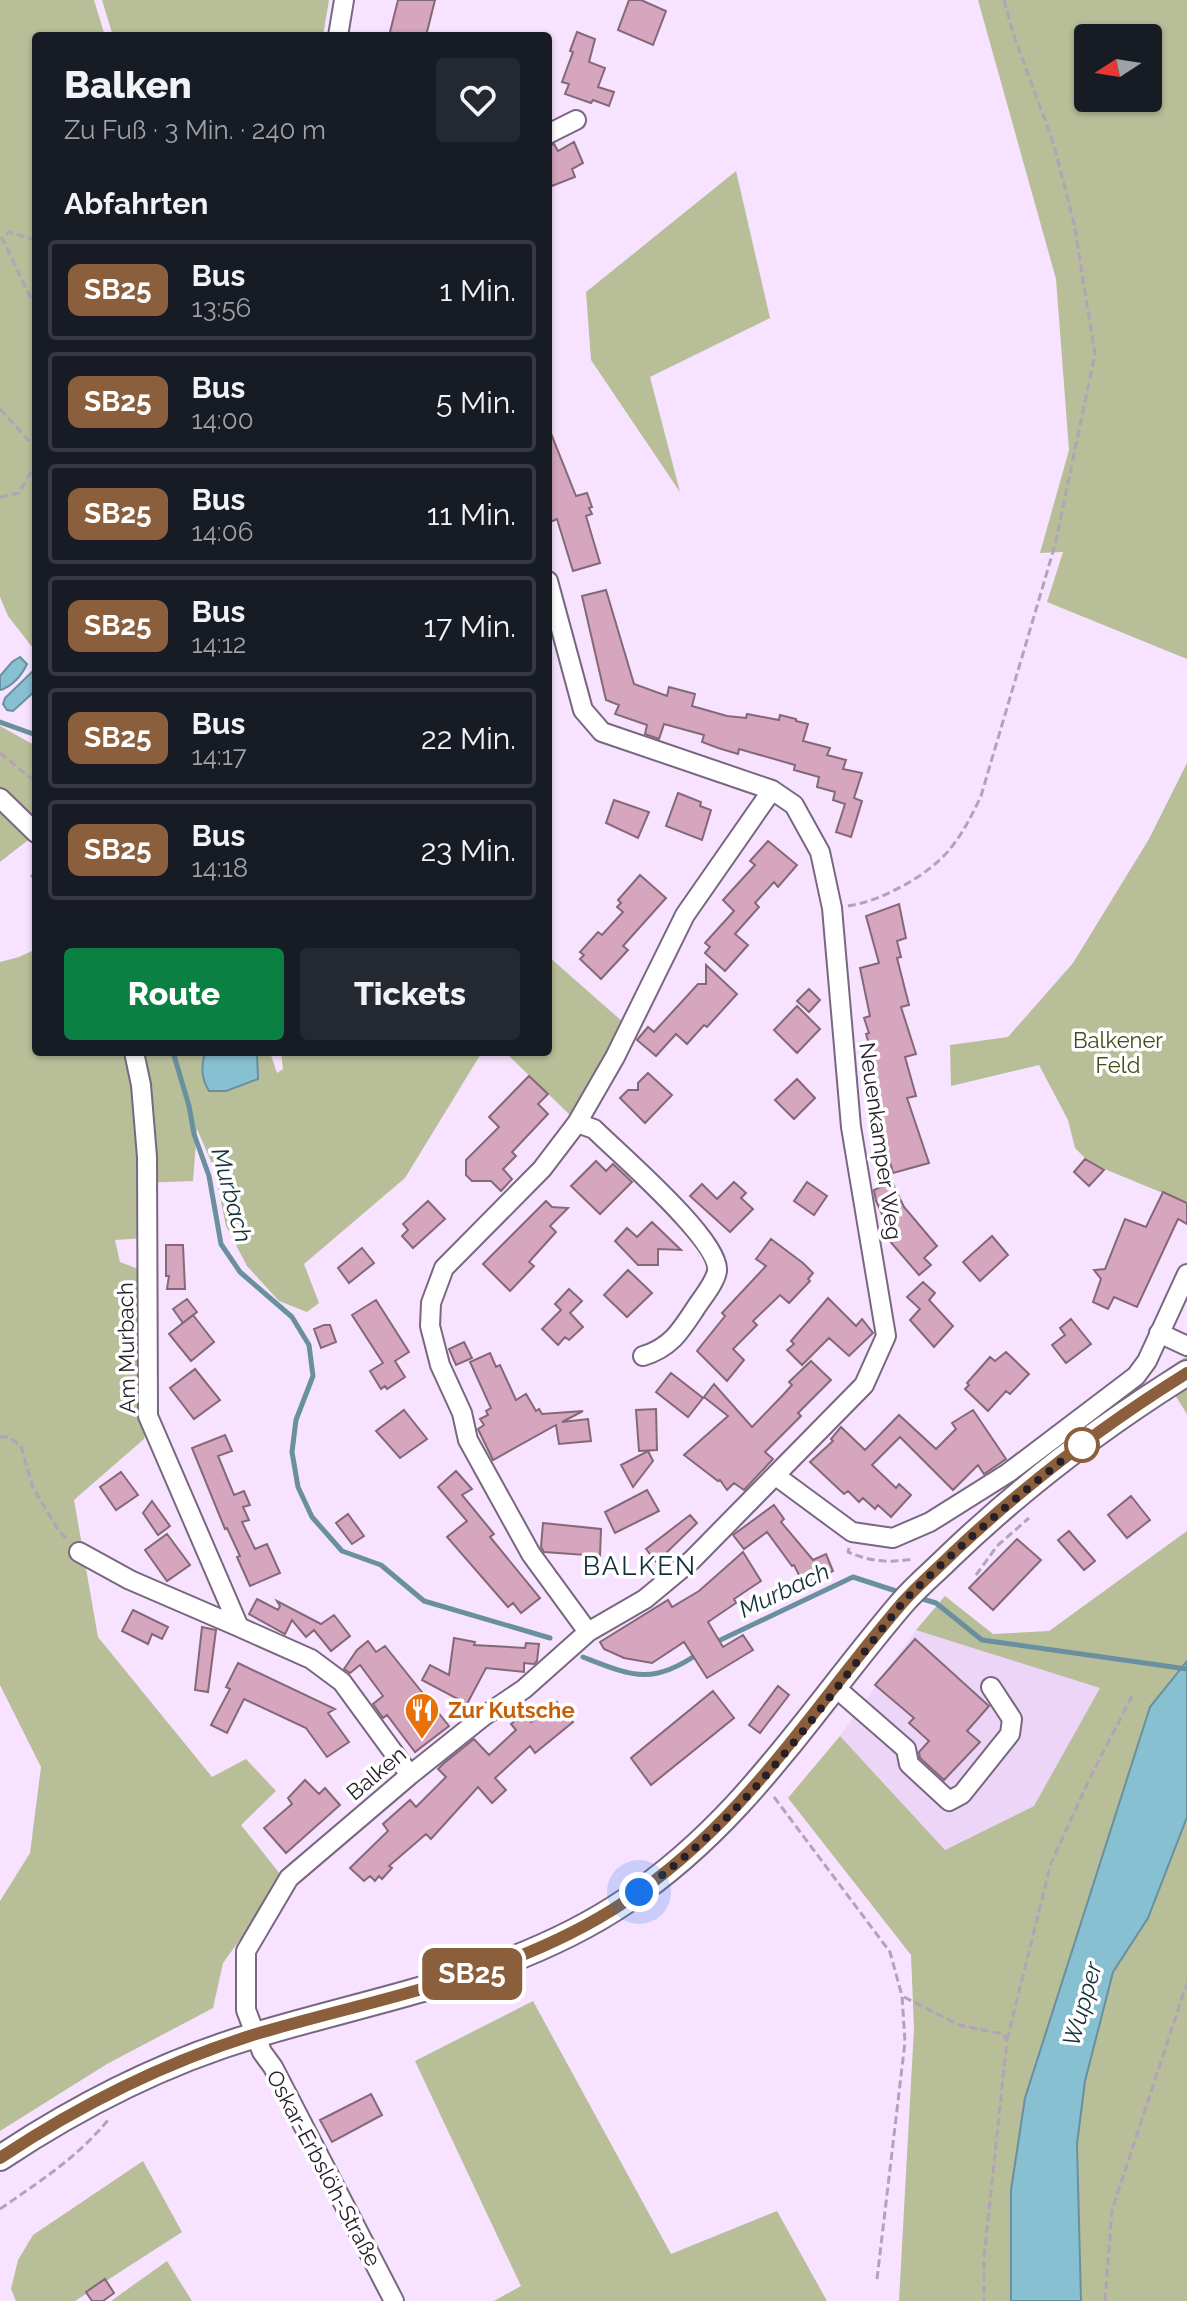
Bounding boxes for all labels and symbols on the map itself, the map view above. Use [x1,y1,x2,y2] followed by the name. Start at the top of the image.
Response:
[1074,24,1162,112] north arrow
[1073,1027,1163,1078] park label: Balkener Feld
[854,1041,908,1241] street label: Neuenkamper Weg
[205,1145,259,1245] water label: Murbach
[112,1282,140,1414] street label: Am Murbach
[1065,1428,1099,1462] unlabelled marker
[583,1551,697,1581] district label: BALKEN
[734,1556,834,1624] water label: Murbach
[403,1691,441,1741] restaurant icon: Zur Kutsche
[448,1697,575,1723] place label: Zur Kutsche
[341,1741,411,1805] street label: Balken
[619,1872,659,1912] your location
[416,1948,528,2000] line badge: SB25
[1056,1958,1108,2049] water label: Wupper
[261,2065,387,2271] street label: Oskar-Erbslöh-Straße

